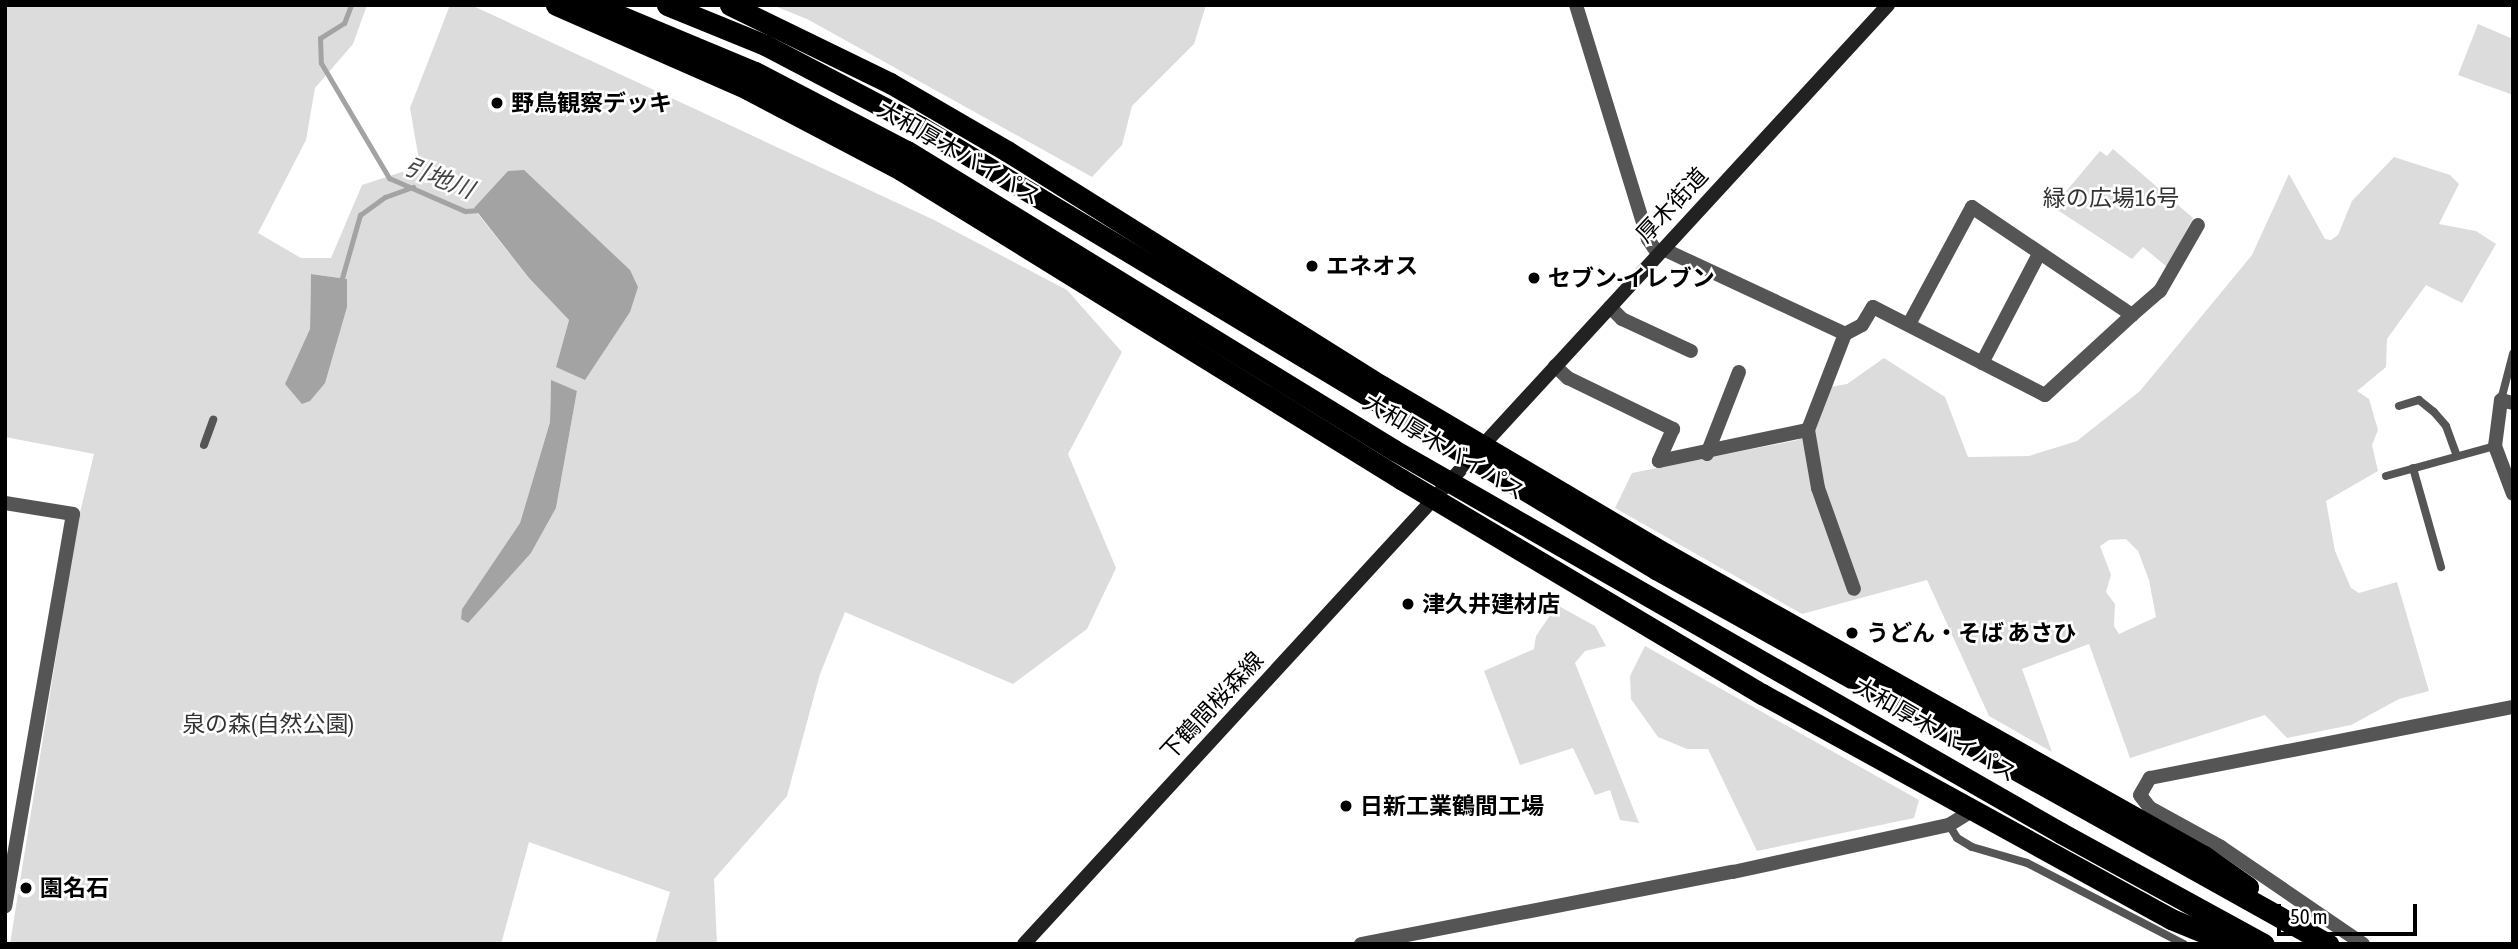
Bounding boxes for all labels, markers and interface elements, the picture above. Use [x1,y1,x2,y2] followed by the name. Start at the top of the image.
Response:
[511,89,672,117] place label: 野鳥観察デッキ
[489,95,505,111] marker: 野鳥観察デッキ
[872,95,1046,211] street label: 大和厚木バイパス
[400,152,478,204] water label: 引地川
[1631,162,1713,248] street label: 厚木街道
[2043,184,2179,212] park label: 緑の広場16号
[1326,252,1418,280] place label: エネオス
[1304,258,1320,274] marker: エネオス
[1548,264,1715,292] place label: セブン-イレブン
[1526,270,1542,286] marker: セブン-イレブン
[1358,388,1530,506] street label: 大和厚木バイパス
[1422,590,1560,618] place label: 津久井建材店
[1400,596,1416,612] marker: 津久井建材店
[1866,619,2076,647] place label: うどん・そば あさひ
[1844,625,1860,641] marker: うどん・そば あさひ
[1155,646,1269,766] street label: 下鶴間桜森線
[1848,672,2022,788] street label: 大和厚木バイパス
[182,710,354,738] park label: 泉の森(自然公園)
[1360,792,1544,820] place label: 日新工業鶴間工場
[1338,798,1354,814] marker: 日新工業鶴間工場
[40,874,109,902] place label: 園名石
[18,880,34,896] marker: 園名石
[2280,890,2420,934] scale bar
[2290,904,2328,928] text: 50 m

